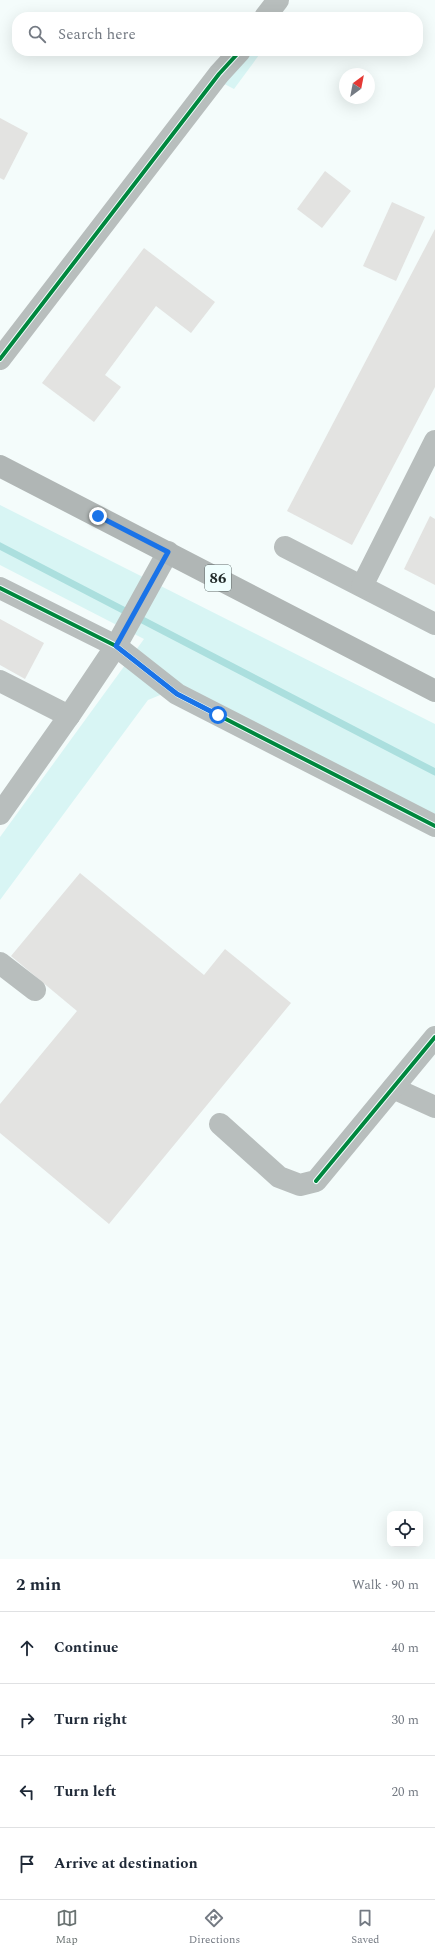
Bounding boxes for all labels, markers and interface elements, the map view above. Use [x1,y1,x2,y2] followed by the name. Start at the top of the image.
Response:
[12,12,423,56] search box
[26,23,48,45] icon: search
[58,23,136,46] text: Search here
[339,68,375,104] north arrow
[89,507,107,525] route end
[205,565,231,591] road number: 86
[209,706,227,724] route start
[387,1511,423,1547] map controls
[387,1511,423,1547] button: locate
[16,1572,61,1598] text: 2 min
[352,1575,419,1595] text: Walk · 90 m
[54,1636,119,1659] text: Continue
[16,1637,38,1659] icon: ahead
[392,1638,419,1658] text: 40 m
[54,1708,127,1731] text: Turn right
[16,1709,38,1731] icon: right
[392,1710,419,1730] text: 30 m
[54,1780,116,1803] text: Turn left
[16,1781,38,1803] icon: left
[392,1782,419,1802] text: 20 m
[54,1852,198,1875] text: Arrive at destination
[16,1853,38,1875] icon: arrive
[56,1907,78,1948] tab: Map
[189,1907,240,1948] tab: Directions
[351,1907,379,1948] tab: Saved

